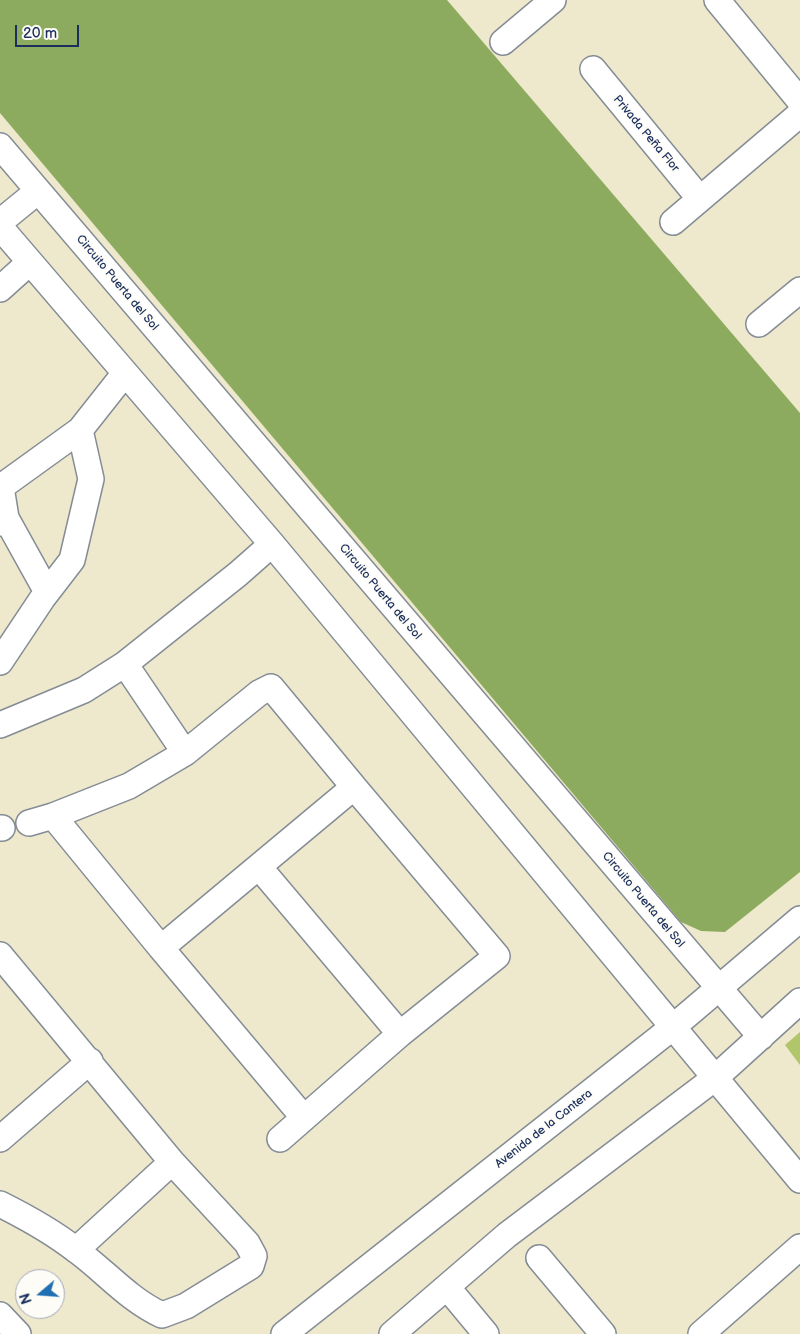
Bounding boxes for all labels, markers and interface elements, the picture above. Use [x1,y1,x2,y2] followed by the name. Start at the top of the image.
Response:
[18,15,81,47] scale bar
[23,24,57,43] text: 20 m
[610,93,682,175] street label: Privada Peña Flor
[73,232,161,334] street label: Circuito Puerta del Sol
[336,541,424,643] street label: Circuito Puerta del Sol
[599,849,687,951] street label: Circuito Puerta del Sol
[492,1087,596,1171] street label: Avenida de la Cantera
[15,1269,65,1319] north arrow
[17,1291,36,1306] text: N

